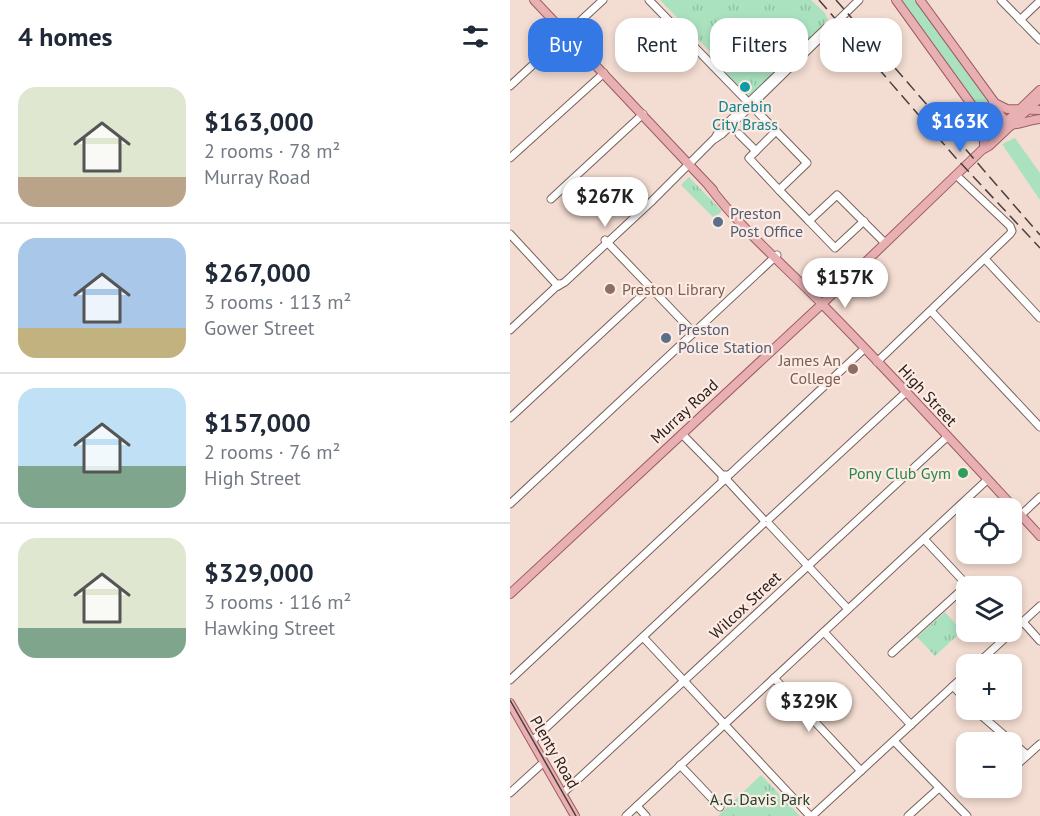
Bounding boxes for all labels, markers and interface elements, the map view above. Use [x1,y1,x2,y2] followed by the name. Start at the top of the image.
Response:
[528,18,603,72] chip: Buy
[615,18,698,72] chip: Rent
[710,18,808,72] chip: Filters
[820,18,902,72] chip: New
[18,20,113,53] text: 4 homes
[459,20,492,53] icon: filters
[738,80,752,94] marker: Darebin City Brass
[712,96,778,134] place label: Darebin City Brass
[918,102,1002,153] pin: $163K
[204,105,314,138] text: $163,000
[931,108,989,134] text: $163K
[66,111,138,183] icon: home
[204,138,340,164] text: 2 rooms · 78 m²
[204,164,310,190] text: Murray Road
[563,177,647,228] pin: $267K
[576,183,634,209] text: $267K
[730,203,803,241] place label: Preston Post Office
[711,215,725,229] marker: Preston Post Office
[204,256,311,289] text: $267,000
[803,258,887,309] pin: $157K
[66,262,138,334] icon: home
[816,264,874,290] text: $157K
[622,279,726,299] place label: Preston Library
[603,282,617,296] marker: Preston Library
[204,289,351,315] text: 3 rooms · 113 m²
[204,315,315,341] text: Gower Street
[678,319,772,357] place label: Preston Police Station
[659,331,673,345] marker: Preston Police Station
[778,350,841,388] place label: James An College
[894,360,962,431] street label: High Street
[846,362,860,376] marker: James An College
[646,375,722,447] street label: Murray Road
[204,406,311,439] text: $157,000
[66,412,138,484] icon: home
[204,439,340,465] text: 2 rooms · 76 m²
[849,463,951,483] place label: Pony Club Gym
[204,465,301,491] text: High Street
[956,466,970,480] marker: Pony Club Gym
[956,498,1022,798] map controls
[956,498,1022,564] button: locate
[204,556,314,589] text: $329,000
[66,562,138,634] icon: home
[705,567,785,643] street label: Wilcox Street
[956,576,1022,642] button: layers
[204,589,351,615] text: 3 rooms · 116 m²
[204,615,335,641] text: Hawking Street
[956,654,1022,720] button: +
[767,682,851,733] pin: $329K
[780,688,838,714] text: $329K
[526,712,584,792] street label: Plenty Road
[956,732,1022,798] button: −
[710,789,810,809] park label: A.G. Davis Park

